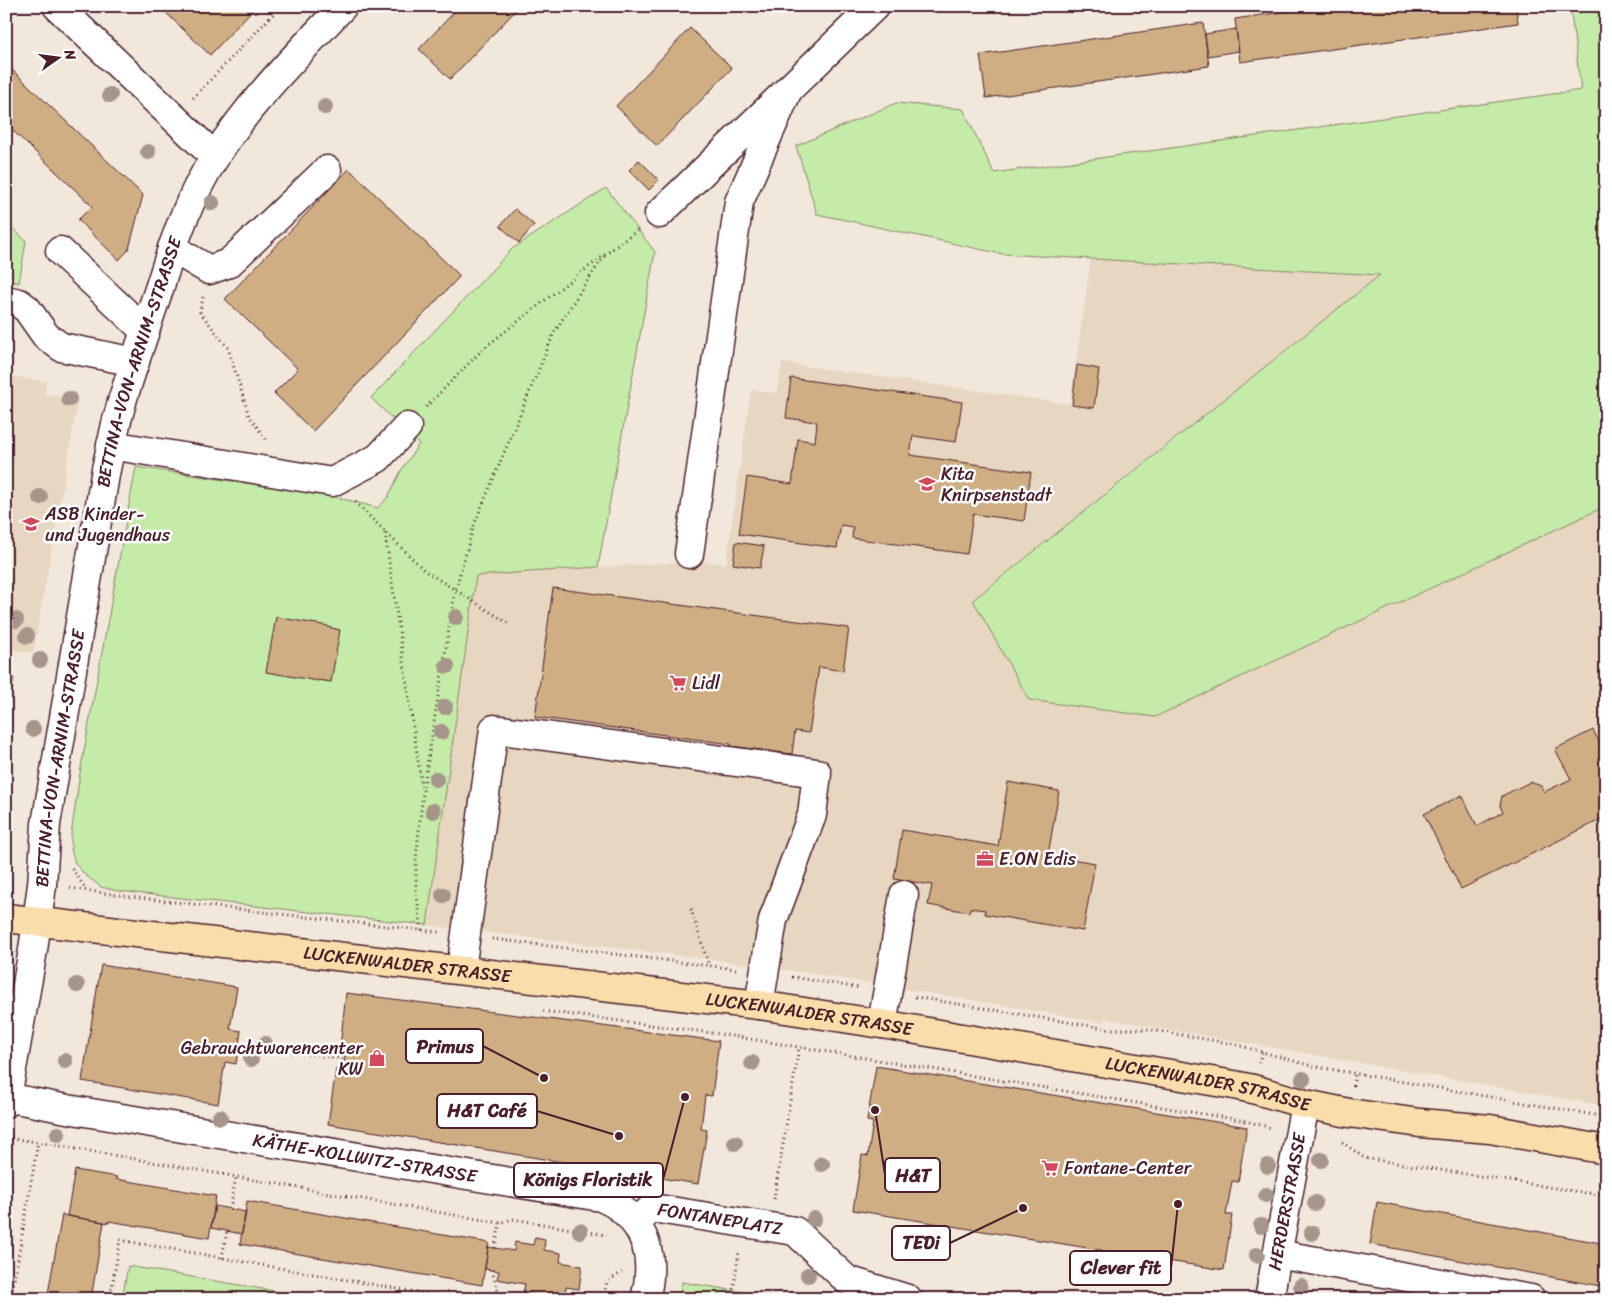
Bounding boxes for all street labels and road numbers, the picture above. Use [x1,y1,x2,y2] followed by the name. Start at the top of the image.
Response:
[87,231,191,490] street label: BETTINA-VON-ARNIM-STRASSE
[26,626,95,888] street label: BETTINA-VON-ARNIM-STRASSE
[302,937,514,992] street label: LUCKENWALDER STRASSE
[704,983,916,1045] street label: LUCKENWALDER STRASSE
[1103,1047,1314,1121] street label: LUCKENWALDER STRASSE
[250,1124,480,1192] street label: KÄTHE-KOLLWITZ-STRASSE
[1259,1129,1316,1273] street label: HERDERSTRASSE
[655,1193,786,1245] street label: FONTANEPLATZ

